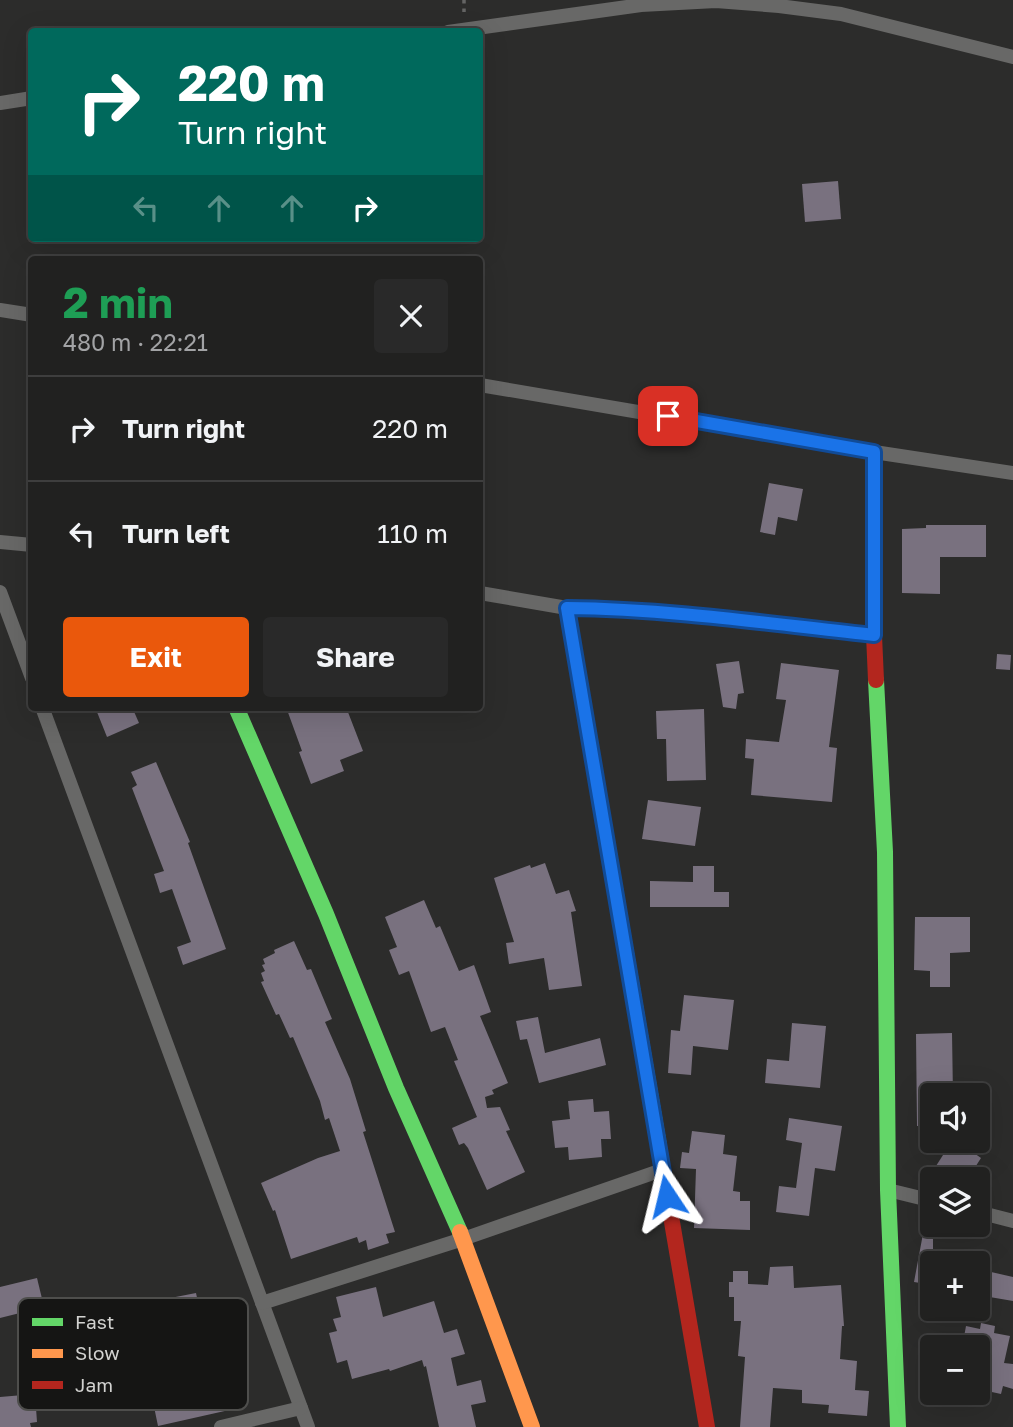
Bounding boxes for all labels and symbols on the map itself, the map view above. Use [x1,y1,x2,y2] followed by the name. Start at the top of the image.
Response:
[638,386,698,446] pin
[630,1159,704,1233] position arrow
[18,1298,248,1410] legend
[75,1310,114,1333] text: Fast
[75,1341,120,1364] text: Slow
[75,1373,113,1396] text: Jam

